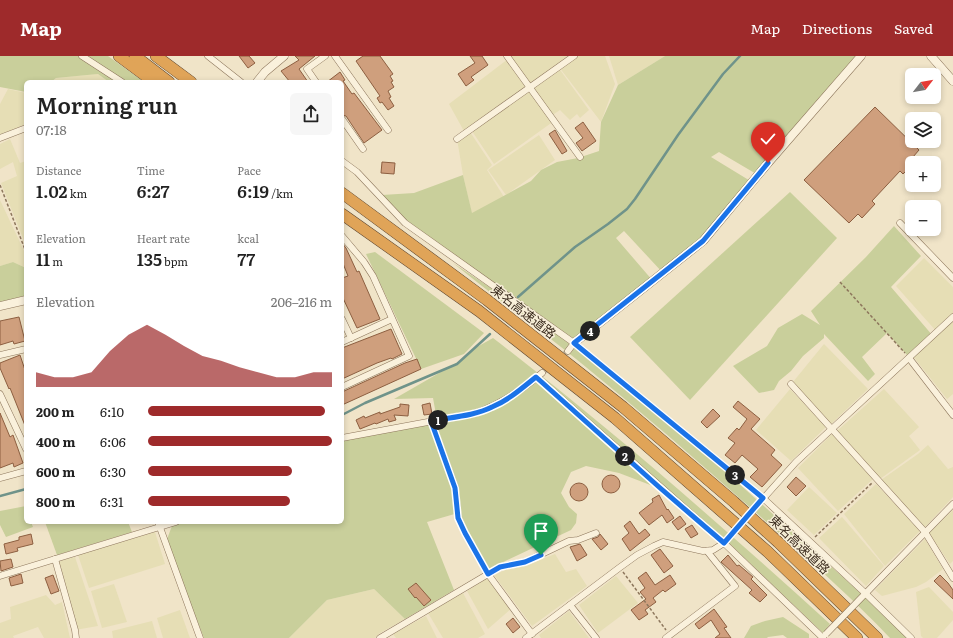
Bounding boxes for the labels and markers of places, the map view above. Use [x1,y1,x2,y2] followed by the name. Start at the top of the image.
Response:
[751,122,785,163] pin
[580,321,600,341] pin: 4
[428,410,448,430] pin: 1
[615,446,635,466] pin: 2
[725,465,745,485] pin: 3
[524,514,558,555] pin

